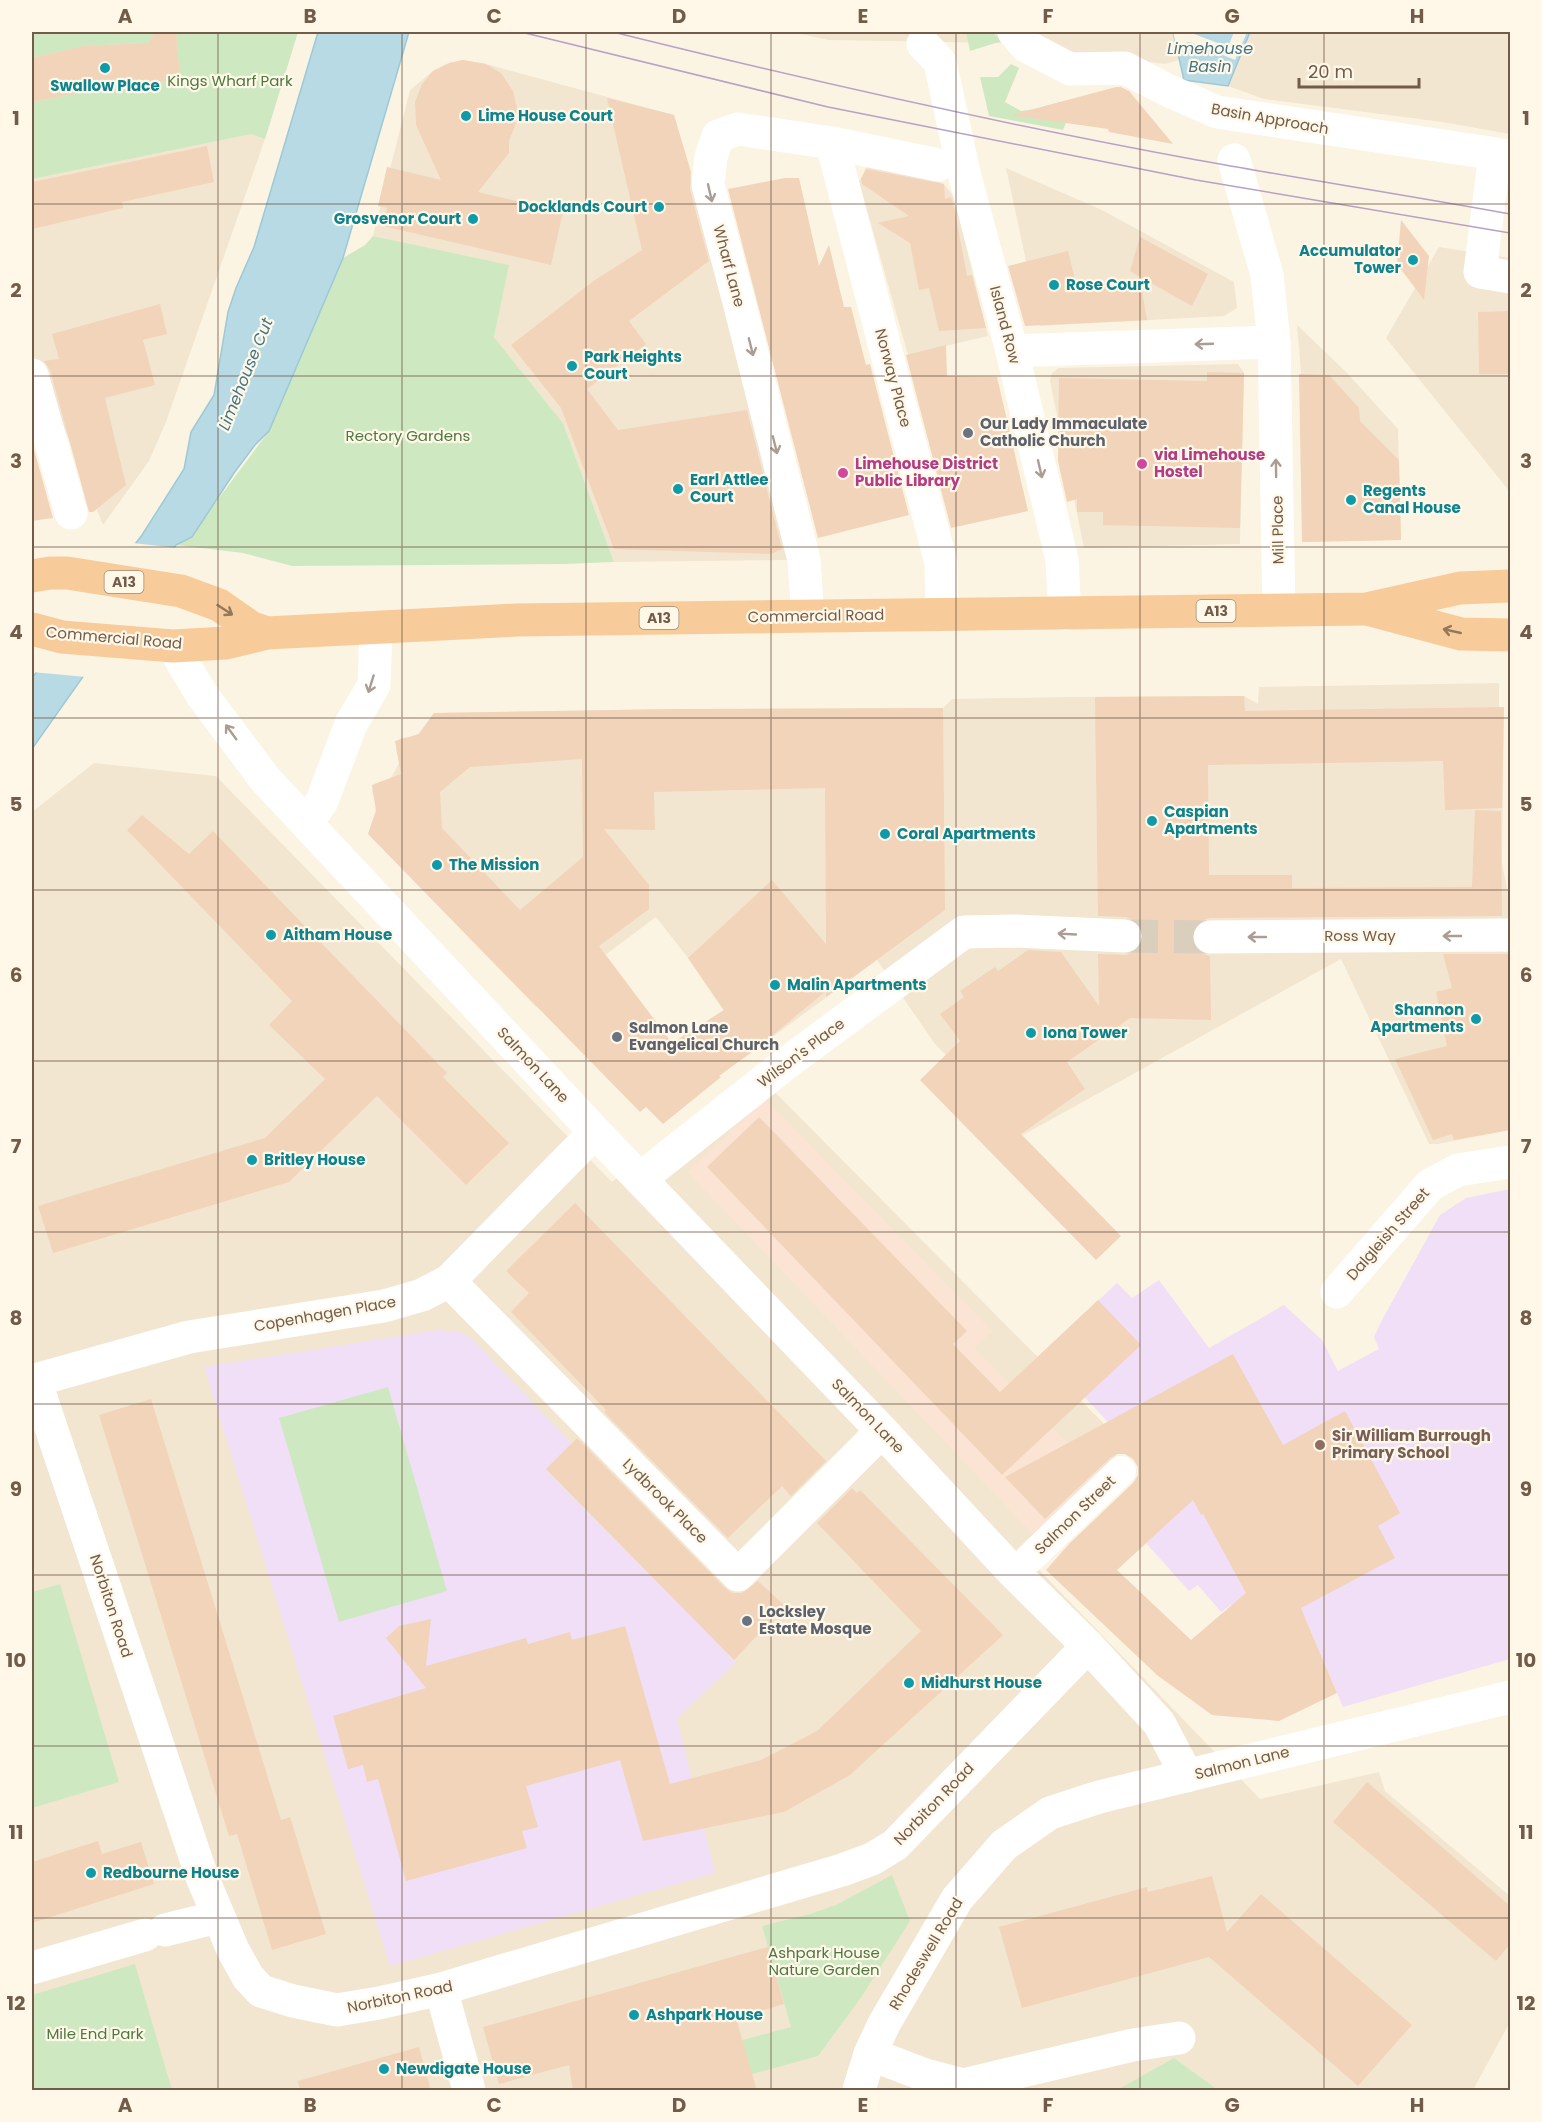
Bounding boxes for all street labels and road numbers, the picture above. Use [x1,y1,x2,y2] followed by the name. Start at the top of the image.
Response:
[1210,98,1330,139] street label: Basin Approach
[708,222,751,309] street label: Wharf Lane
[985,283,1026,367] street label: Island Row
[870,326,917,430] street label: Norway Place
[1266,495,1289,565] street label: Mill Place
[104,571,144,593] road number: A13
[1196,600,1236,622] road number: A13
[748,604,884,627] street label: Commercial Road
[640,607,678,629] road number: A13
[45,621,183,654] street label: Commercial Road
[1324,925,1396,946] street label: Ross Way
[753,1013,849,1092] street label: Wilson's Place
[493,1022,574,1107] street label: Salmon Lane
[1341,1183,1434,1285] street label: Dalgleish Street
[252,1291,398,1336] street label: Copenhagen Place
[827,1374,910,1458] street label: Salmon Lane
[618,1453,713,1548] street label: Lydbrook Place
[1030,1471,1120,1559] street label: Salmon Street
[85,1552,138,1660] street label: Norbiton Road
[1192,1741,1291,1784] street label: Salmon Lane
[889,1758,978,1850] street label: Norbiton Road
[884,1894,967,2014] street label: Rhodeswell Road
[345,1975,455,2018] street label: Norbiton Road

